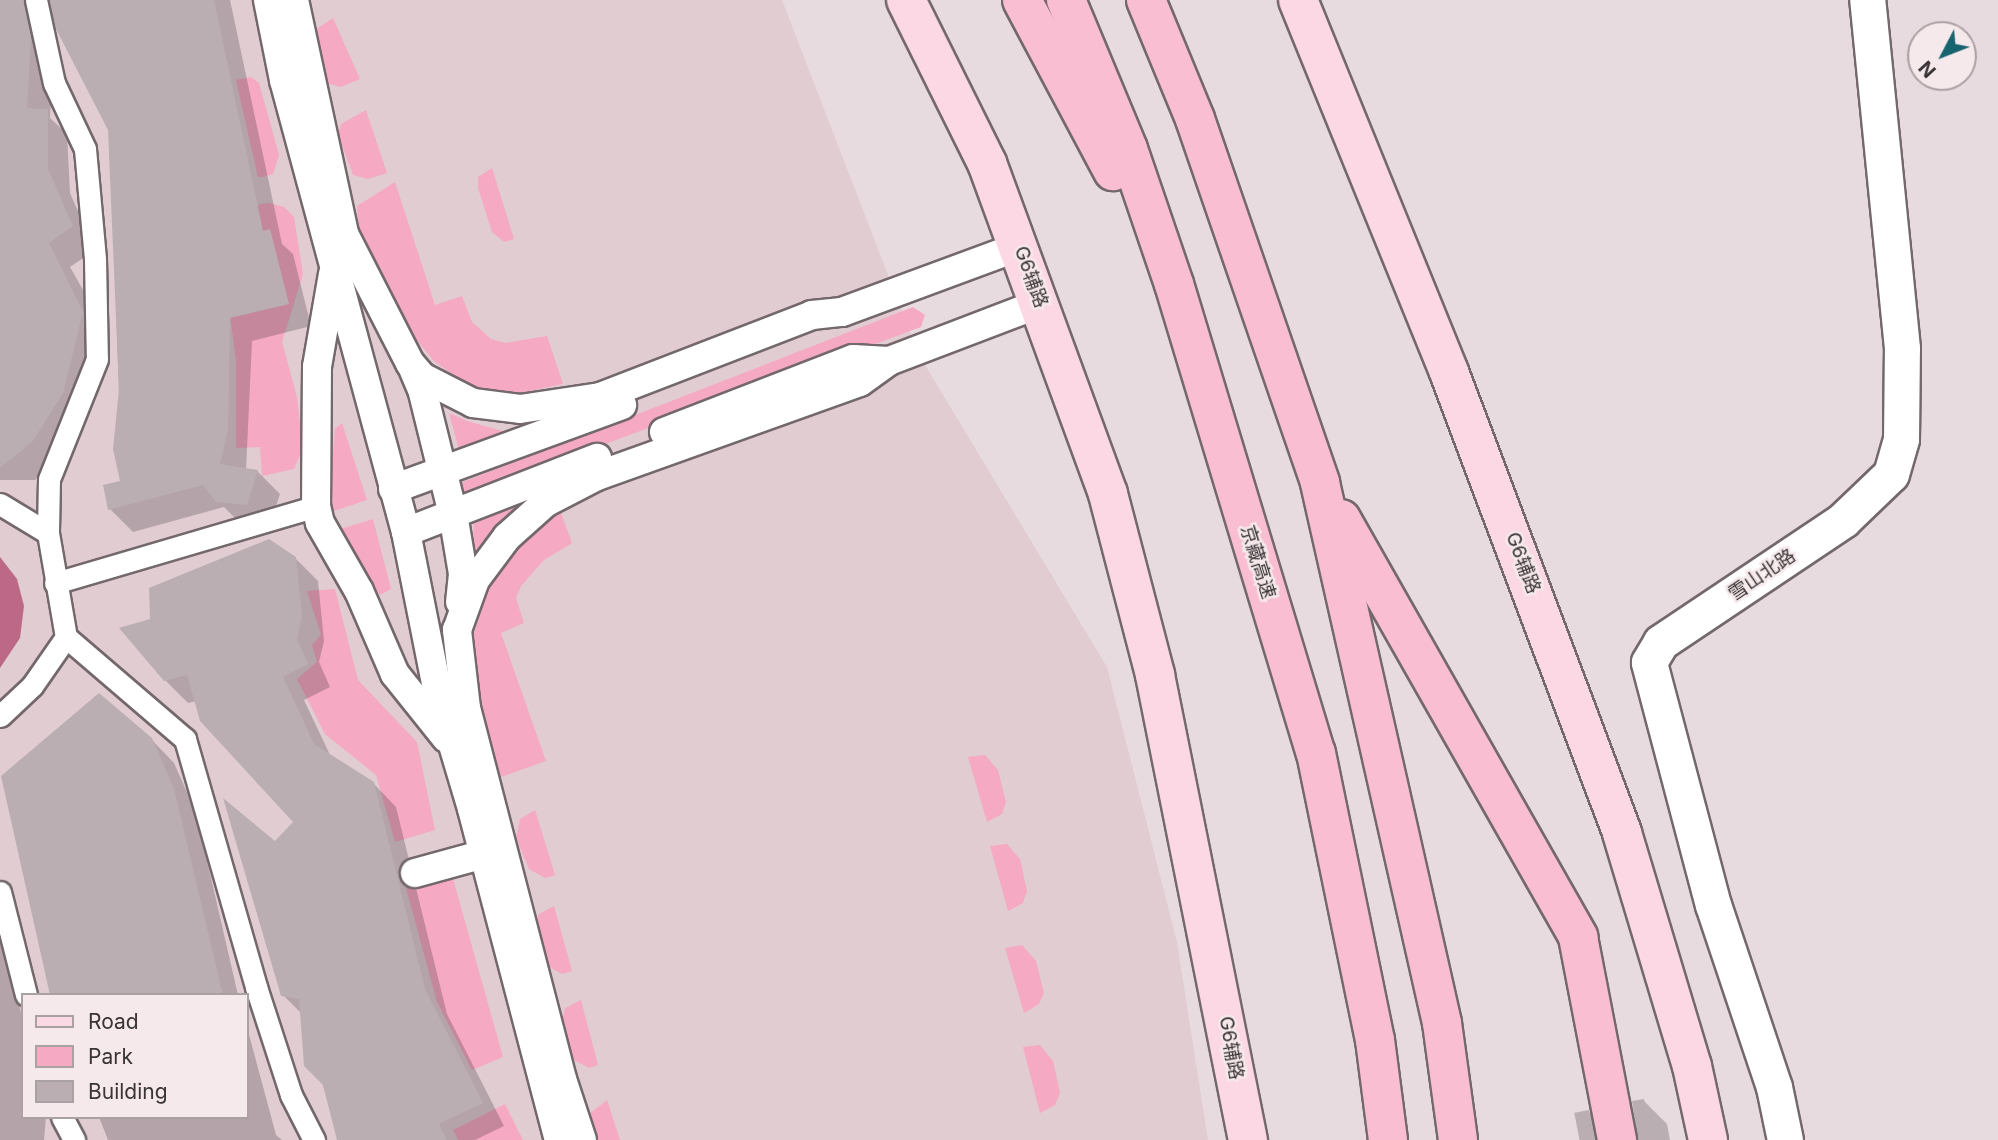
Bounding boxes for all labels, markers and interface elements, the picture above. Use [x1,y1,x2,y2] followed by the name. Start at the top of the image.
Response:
[1907,21,1977,91] north arrow
[1914,56,1941,82] text: N
[1009,243,1053,311] street label: G6辅路
[1236,522,1280,602] street label: 京藏高速
[1501,529,1545,597] street label: G6辅路
[1724,544,1800,606] street label: 雪山北路
[21,993,248,1119] legend
[88,1009,139,1034] text: Road
[1214,1015,1248,1081] street label: G6辅路
[88,1044,133,1069] text: Park
[88,1079,168,1104] text: Building

